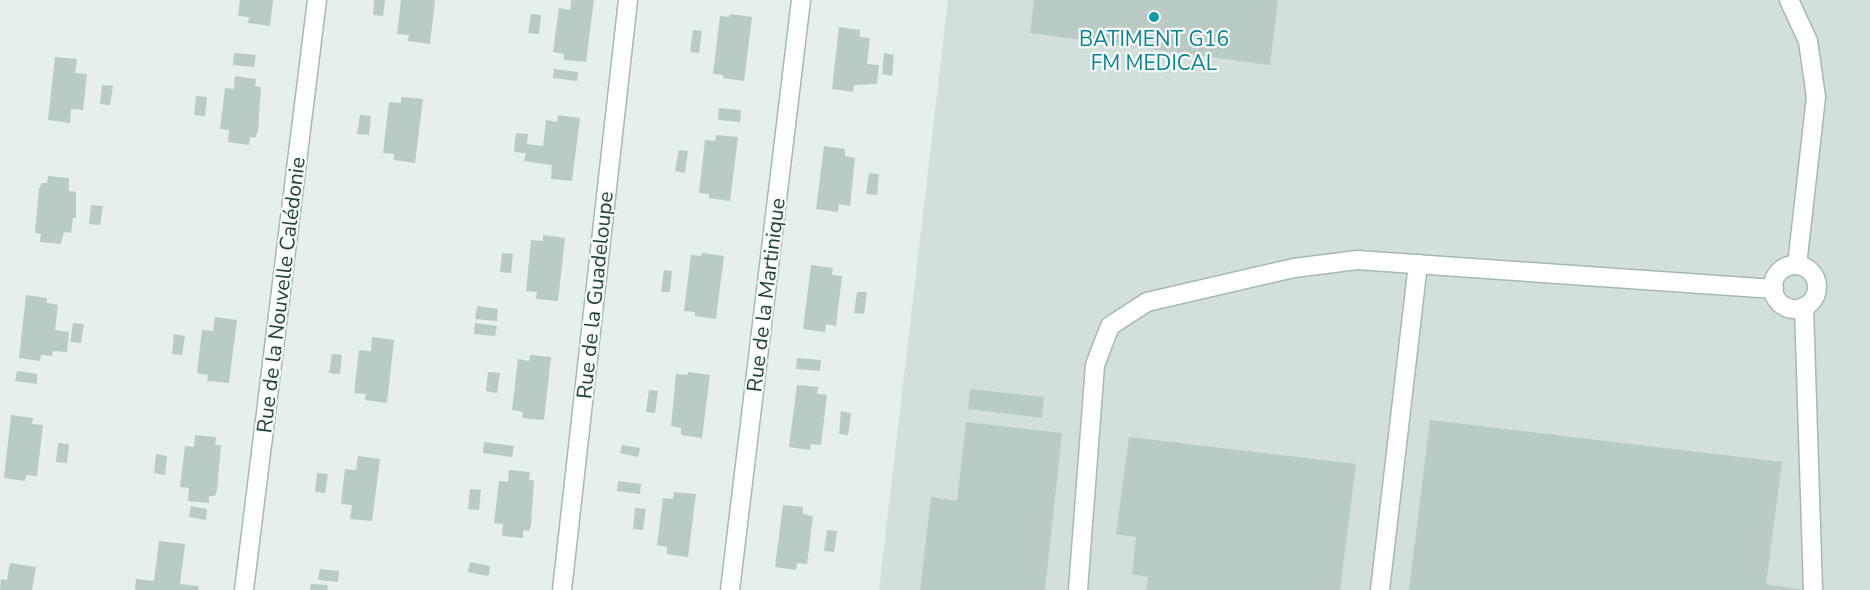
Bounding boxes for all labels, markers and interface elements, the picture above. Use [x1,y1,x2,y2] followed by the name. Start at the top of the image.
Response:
[1147,10,1161,24] marker: BATIMENT G16 FM MEDICAL
[1079,25,1229,77] place label: BATIMENT G16 FM MEDICAL
[250,155,312,435] street label: Rue de la Nouvelle Calédonie
[570,190,620,400] street label: Rue de la Guadeloupe
[740,196,792,394] street label: Rue de la Martinique

